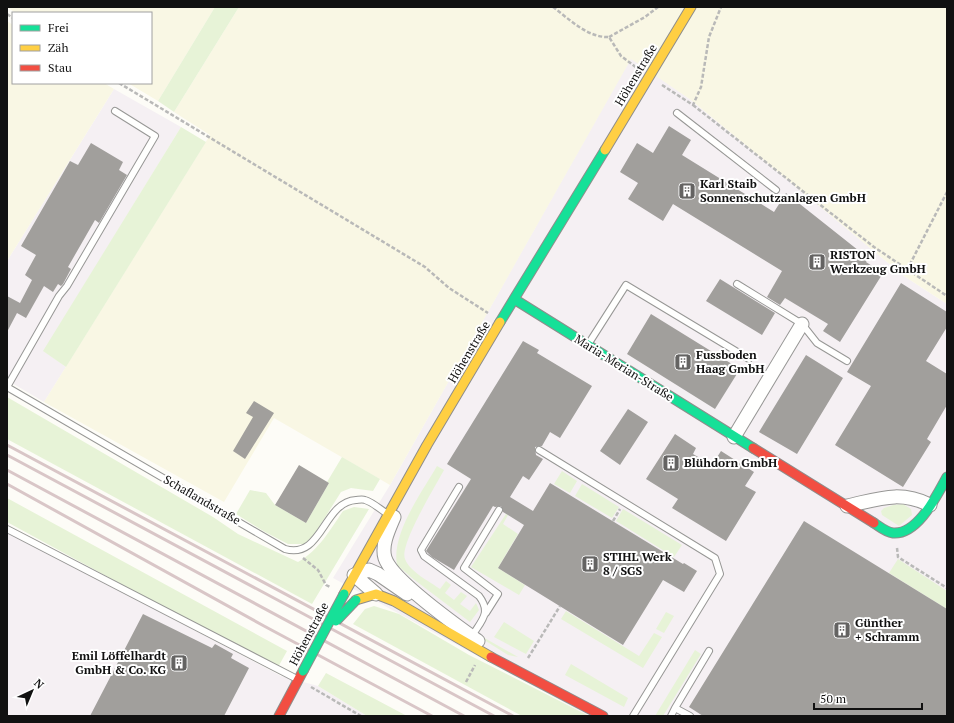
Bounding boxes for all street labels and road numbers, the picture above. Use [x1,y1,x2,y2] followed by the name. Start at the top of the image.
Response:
[611,41,660,108] street label: Höhenstraße
[444,318,493,385] street label: Höhenstraße
[572,331,677,404] street label: Maria-Merian-Straße
[161,471,243,528] street label: Schaflandstraße
[286,600,332,668] street label: Höhenstraße

